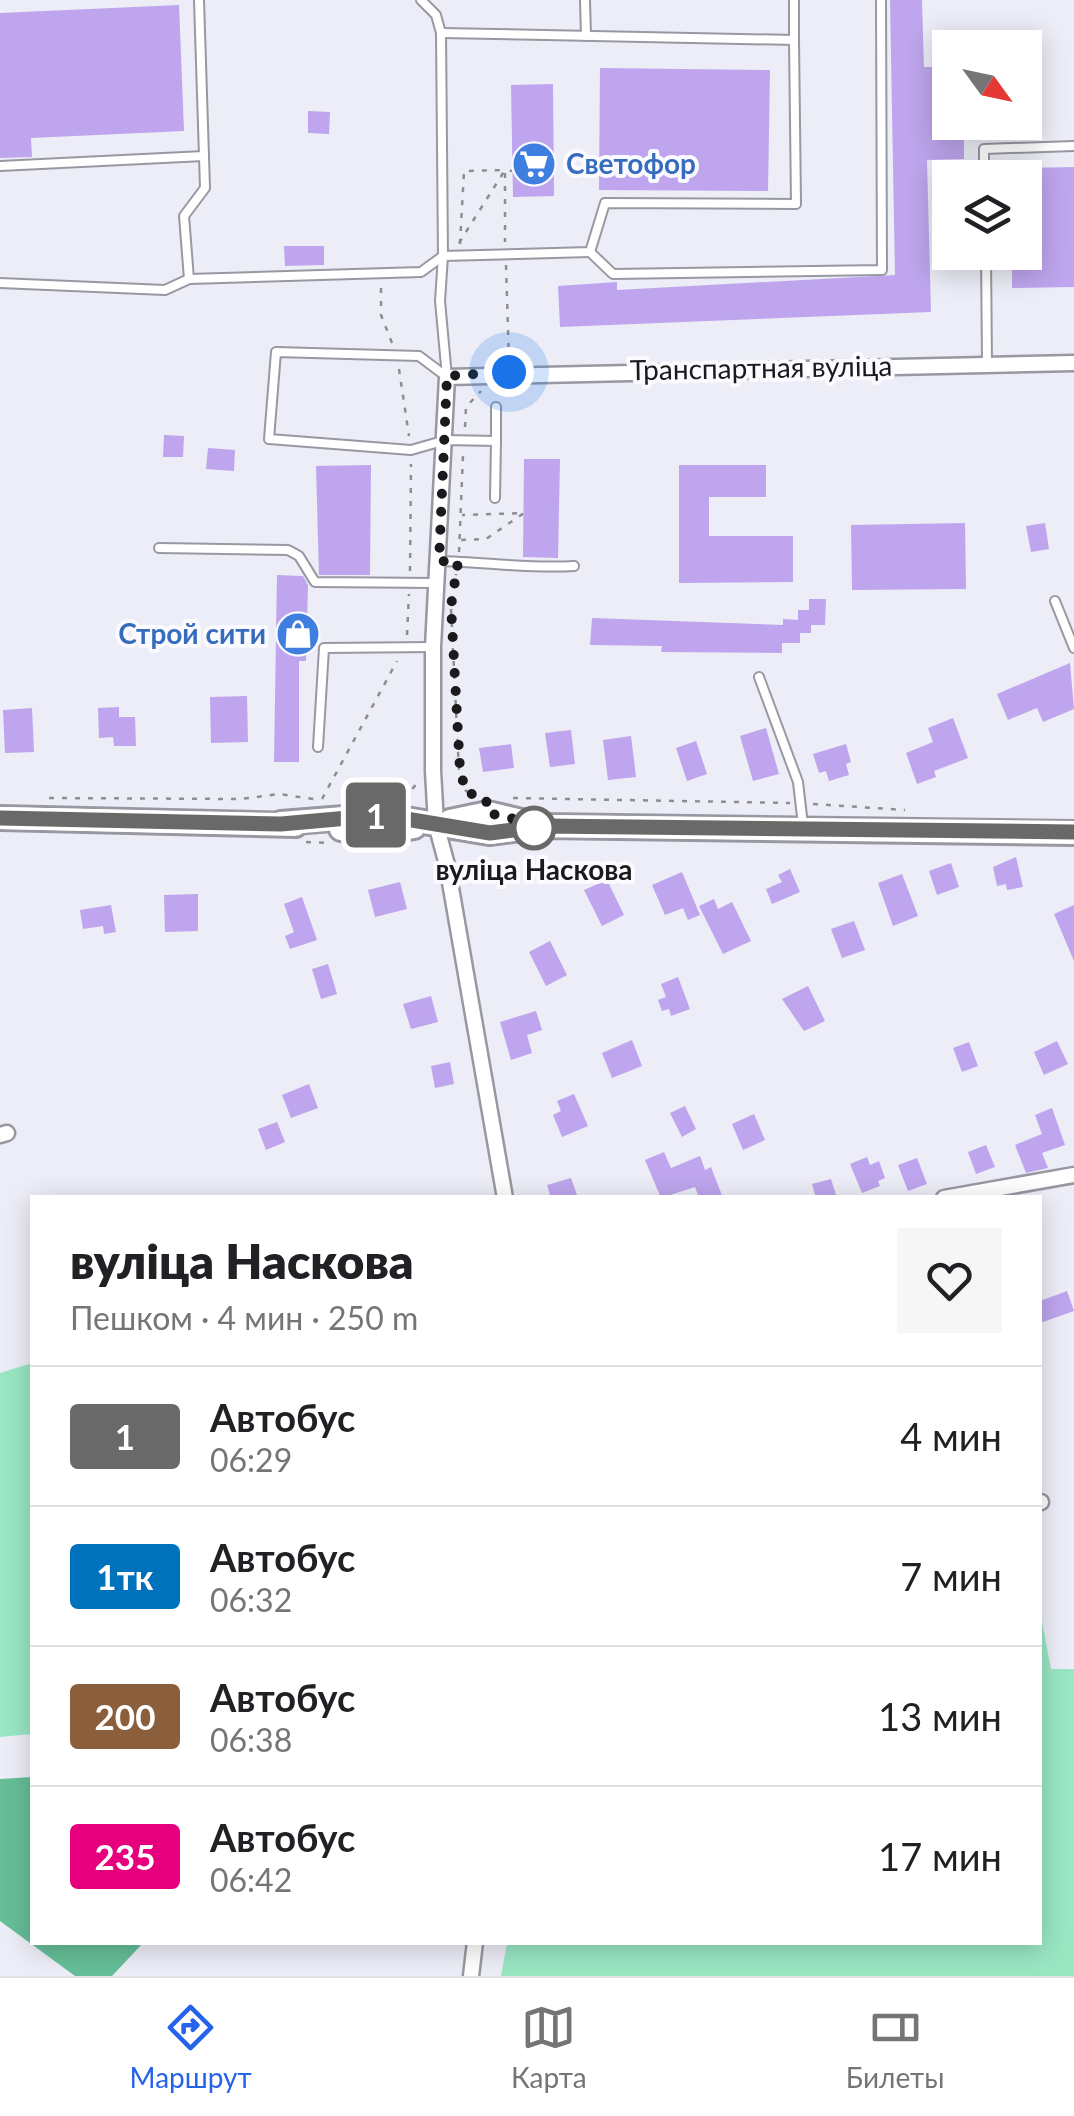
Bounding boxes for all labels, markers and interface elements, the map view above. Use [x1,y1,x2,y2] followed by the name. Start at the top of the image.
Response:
[932,30,1042,140] north arrow
[932,30,1042,270] map controls
[511,141,557,187] supermarket icon: Светофор
[566,146,696,180] place label: Светофор
[932,160,1042,270] button: layers
[484,347,534,397] your location
[629,348,893,386] street label: Транспартная вуліца
[275,611,321,657] shop icon: Строй сити
[118,616,266,650] place label: Строй сити
[344,782,408,848] line badge: 1
[366,794,386,836] text: 1
[513,807,555,849] marker: вуліца Наскова
[435,852,633,886] place label: вуліца Наскова
[897,1228,1002,1333] button: heart
[70,1232,414,1289] text: вуліца Наскова
[70,1298,418,1337] text: Пешком · 4 мин · 250 m
[210,1394,355,1440] text: Автобус
[900,1413,1002,1459] text: 4 мин
[115,1415,135,1457] text: 1
[210,1440,292,1479] text: 06:29
[210,1534,355,1580] text: Автобус
[900,1553,1002,1599] text: 7 мин
[96,1555,154,1597] text: 1тк
[210,1580,292,1619] text: 06:32
[210,1674,355,1720] text: Автобус
[878,1693,1002,1739] text: 13 мин
[95,1695,155,1737] text: 200
[210,1720,292,1759] text: 06:38
[210,1814,355,1860] text: Автобус
[878,1833,1002,1879] text: 17 мин
[95,1835,155,1877] text: 235
[210,1860,292,1899] text: 06:42
[130,2000,252,2094] tab: Маршрут
[511,2000,587,2094] tab: Карта
[846,2000,944,2094] tab: Билеты

